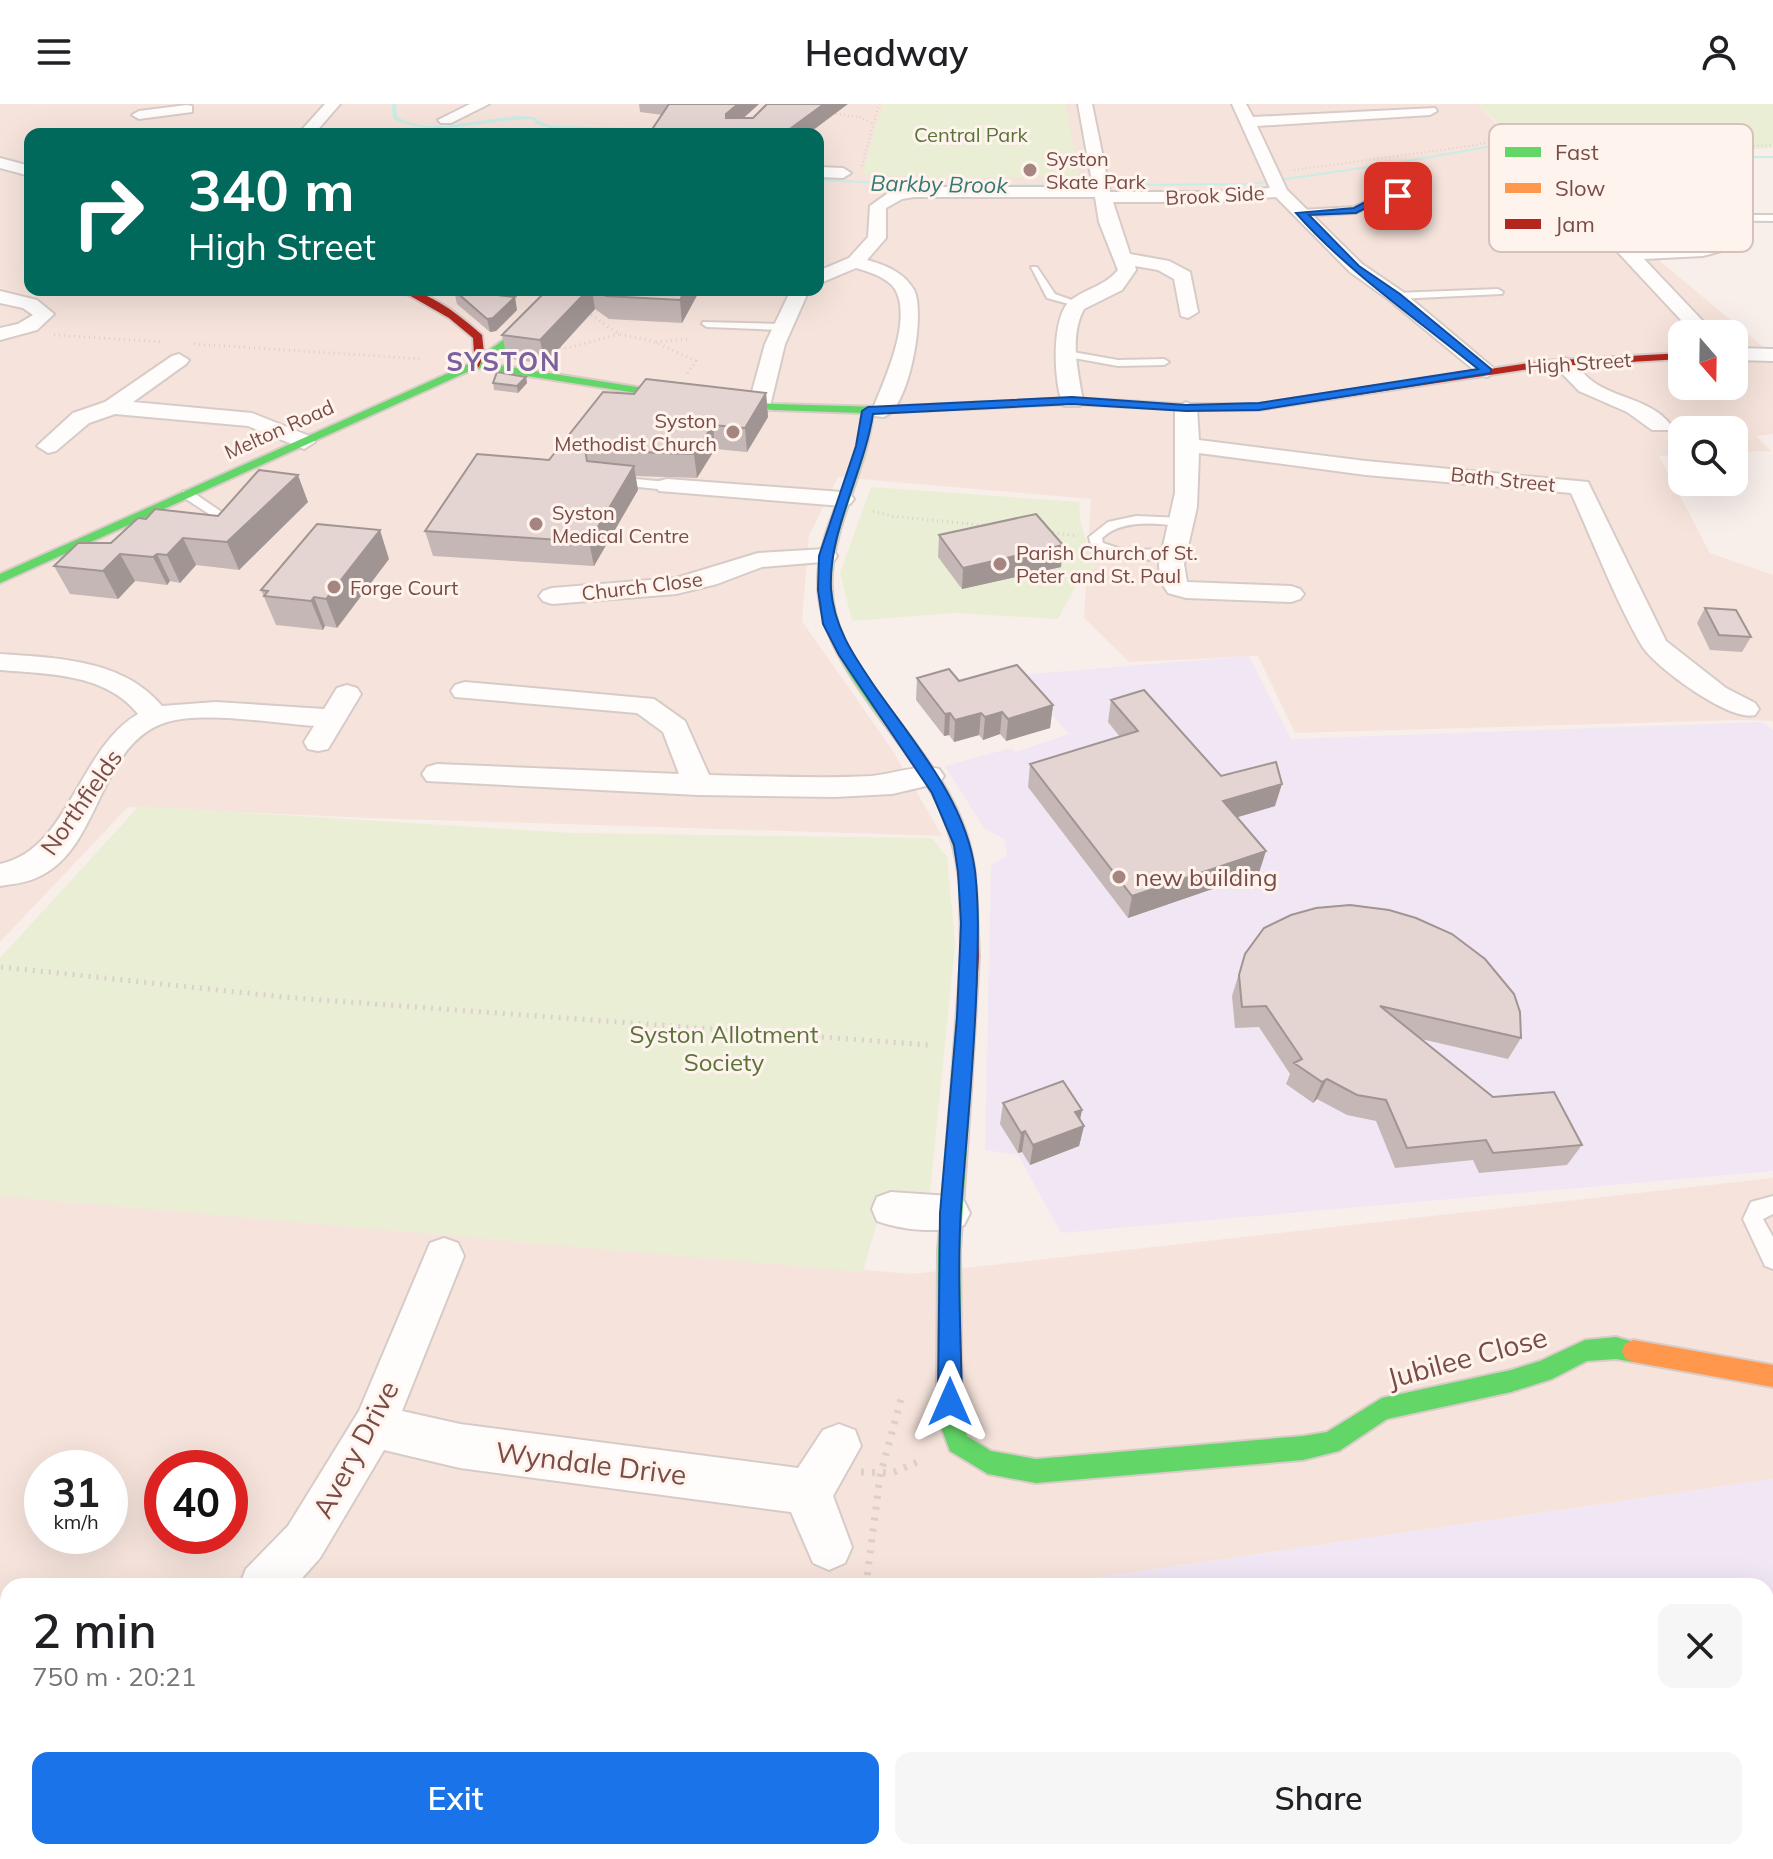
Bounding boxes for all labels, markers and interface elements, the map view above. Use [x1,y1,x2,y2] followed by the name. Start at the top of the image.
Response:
[32,30,76,74] icon: menu
[805,30,968,75] text: Headway
[1697,30,1741,74] icon: person
[914,122,1029,147] park label: Central Park
[1489,124,1753,252] legend
[1555,138,1599,166] text: Fast
[1046,146,1146,194] place label: Syston Skate Park
[188,155,355,225] text: 340 m
[56,160,160,264] icon: right
[1021,161,1039,179] marker: Syston Skate Park
[1364,162,1432,230] pin
[870,169,1008,199] water label: Barkby Brook
[1376,174,1420,218] icon: arrive
[1555,174,1605,202] text: Slow
[1165,180,1265,210] street label: Brook Side
[1555,210,1595,238] text: Jam
[188,224,376,269] text: High Street
[1668,320,1748,400] north arrow
[1668,320,1748,496] map controls
[446,345,562,378] district label: SYSTON
[1526,347,1632,379] street label: High Street
[220,394,338,464] street label: Melton Road
[554,408,717,456] place label: Syston Methodist Church
[1668,416,1748,496] button: search
[724,423,742,441] marker: Syston Methodist Church
[1450,461,1556,497] street label: Bath Street
[552,500,689,548] place label: Syston Medical Centre
[527,515,545,533] marker: Syston Medical Centre
[1016,540,1198,588] place label: Parish Church of St. Peter and St. Paul
[991,555,1009,573] marker: Parish Church of St. Peter and St. Paul
[580,566,704,606] street label: Church Close
[350,575,458,600] place label: Forge Court
[325,578,343,596] marker: Forge Court
[34,743,128,861] street label: Northfields
[1135,862,1277,892] place label: new building
[1110,868,1128,886] marker: new building
[629,1019,819,1077] park label: Syston Allotment Society
[1383,1319,1551,1395] street label: Jubilee Close
[908,1360,992,1444] position arrow
[304,1374,406,1524] street label: Avery Drive
[494,1434,688,1492] street label: Wyndale Drive
[144,1450,248,1554] speed limit sign: 40
[52,1467,100,1517] text: 31
[53,1509,99,1534] text: km/h
[32,1600,157,1660] text: 2 min
[1658,1604,1742,1688] button: close
[32,1660,196,1693] text: 750 m · 20:21
[32,1752,879,1844] button: Exit
[895,1752,1742,1844] button: Share

